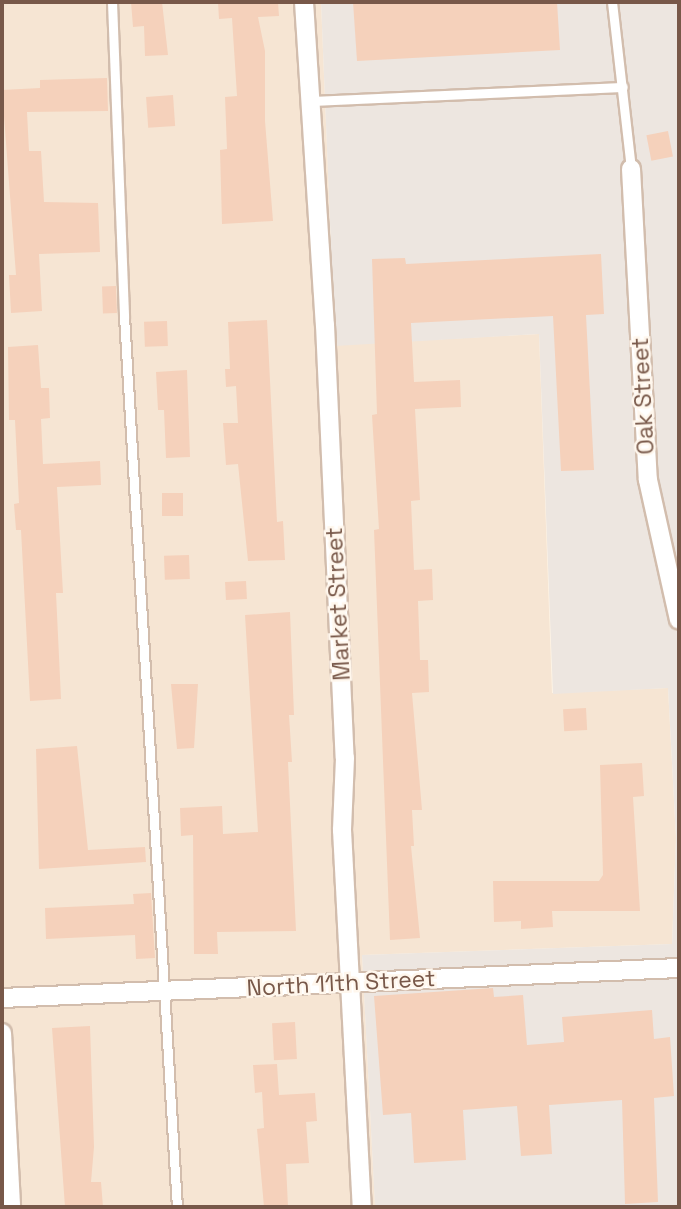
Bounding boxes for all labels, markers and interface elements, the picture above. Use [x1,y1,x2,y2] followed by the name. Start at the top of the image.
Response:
[626,337,660,455] street label: Oak Street
[320,527,356,681] street label: Market Street
[246,964,436,1002] street label: North 11th Street

